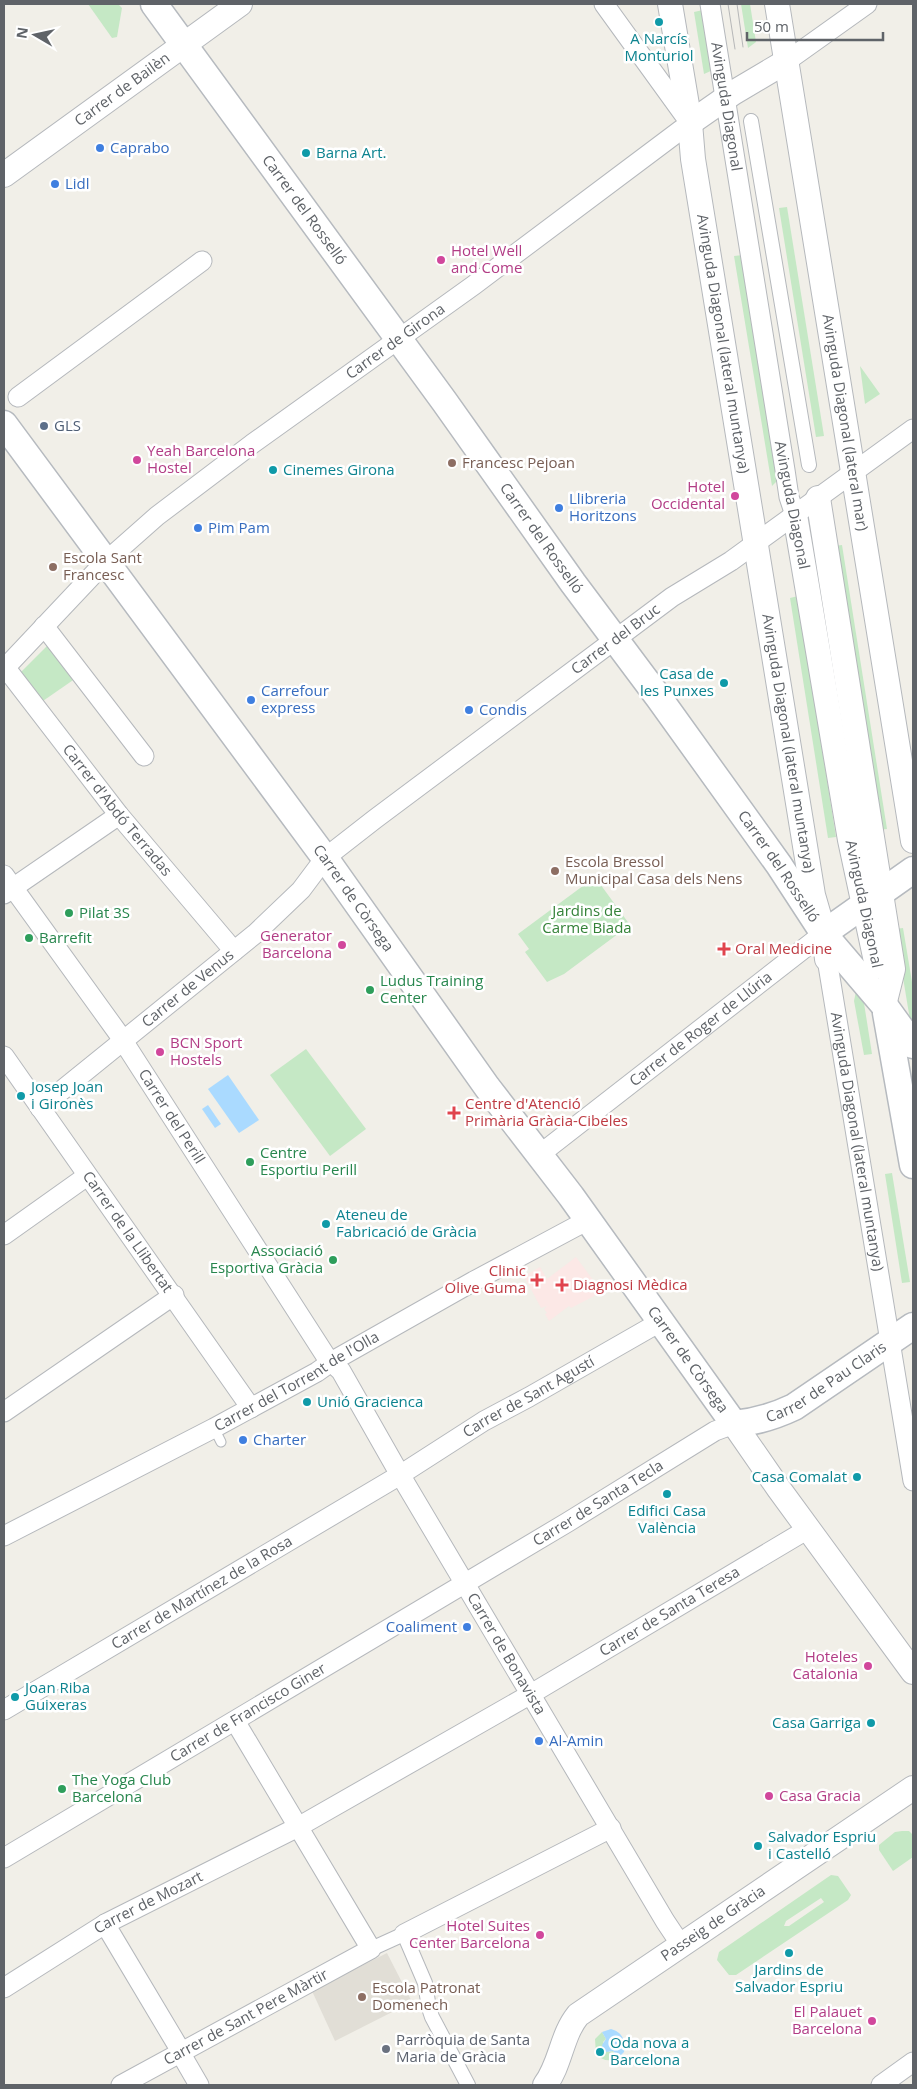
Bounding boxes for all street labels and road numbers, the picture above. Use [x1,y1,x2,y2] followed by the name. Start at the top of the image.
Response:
[707,41,748,172] street label: Avinguda Diagonal
[70,47,173,130] street label: Carrer de Bailèn
[258,150,352,268] street label: Carrer del Rosselló
[693,213,755,475] street label: Avinguda Diagonal (lateral muntanya)
[341,298,448,383] street label: Carrer de Girona
[819,312,873,532] street label: Avinguda Diagonal (lateral mar)
[771,439,815,571] street label: Avinguda Diagonal
[496,478,588,597] street label: Carrer del Rosselló
[566,599,663,678] street label: Carrer del Bruc
[758,612,820,874] street label: Avinguda Diagonal (lateral muntanya)
[59,740,177,880] street label: Carrer d'Abdó Terradas
[734,806,825,926] street label: Carrer del Rosselló
[842,838,888,970] street label: Avinguda Diagonal
[309,840,399,955] street label: Carrer de Còrsega
[137,944,237,1031] street label: Carrer de Venus
[625,966,776,1090] street label: Carrer de Roger de Llúria
[827,1010,889,1272] street label: Avinguda Diagonal (lateral muntanya)
[135,1065,210,1167] street label: Carrer del Perill
[79,1166,178,1296] street label: Carrer de la Llibertat
[644,1302,734,1416] street label: Carrer de Còrsega
[210,1326,382,1435] street label: Carrer del Torrent de l'Olla
[763,1336,890,1426] street label: Carrer de Pau Claris
[458,1350,599,1441] street label: Carrer de Sant Agustí
[529,1455,666,1550] street label: Carrer de Santa Tecla
[107,1530,295,1653] street label: Carrer de Martínez de la Rosa
[595,1561,743,1660] street label: Carrer de Santa Teresa
[463,1589,551,1718] street label: Carrer de Bonavista
[166,1658,329,1766] street label: Carrer de Francisco Giner
[90,1866,206,1938] street label: Carrer de Mozart
[656,1880,769,1965] street label: Passeig de Gràcia
[160,1963,331,2069] street label: Carrer de Sant Pere Màrtir

